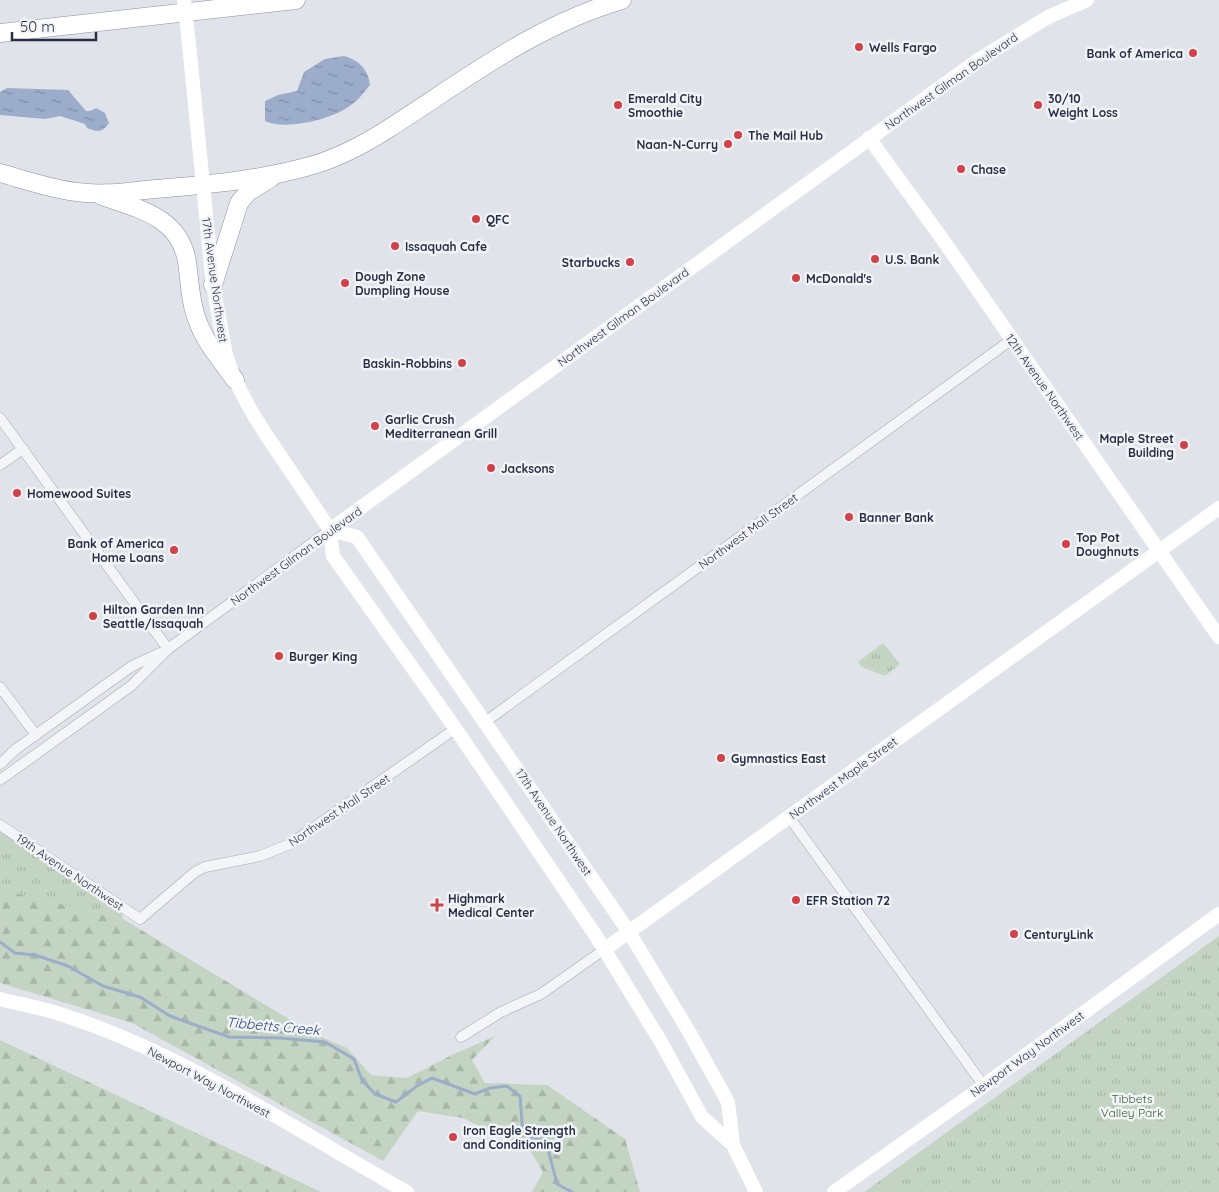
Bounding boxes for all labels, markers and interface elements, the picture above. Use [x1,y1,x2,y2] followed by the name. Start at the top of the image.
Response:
[12,10,96,42] scale bar
[20,17,55,36] text: 50 m
[882,29,1020,133] street label: Northwest Gilman Boulevard
[869,40,937,55] place label: Wells Fargo
[853,41,865,53] marker: Wells Fargo
[1087,46,1183,61] place label: Bank of America
[1187,47,1199,59] marker: Bank of America
[628,91,702,120] place label: Emerald City Smoothie
[1048,91,1118,120] place label: 30/10 Weight Loss
[612,99,624,111] marker: Emerald City Smoothie
[1032,99,1044,111] marker: 30/10 Weight Loss
[748,128,823,143] place label: The Mail Hub
[732,129,744,141] marker: The Mail Hub
[636,137,718,152] place label: Naan-N-Curry
[722,138,734,150] marker: Naan-N-Curry
[971,162,1006,177] place label: Chase
[955,163,967,175] marker: Chase
[486,212,510,227] place label: QFC
[470,213,482,225] marker: QFC
[199,217,231,343] street label: 17th Avenue Northwest
[405,239,487,254] place label: Issaquah Cafe
[389,240,401,252] marker: Issaquah Cafe
[885,252,940,267] place label: U.S. Bank
[869,253,881,265] marker: U.S. Bank
[562,255,620,270] place label: Starbucks
[624,256,636,268] marker: Starbucks
[554,264,692,370] street label: Northwest Gilman Boulevard
[355,269,450,298] place label: Dough Zone Dumpling House
[806,271,872,286] place label: McDonald's
[790,272,802,284] marker: McDonald's
[339,277,351,289] marker: Dough Zone Dumpling House
[1003,331,1087,443] street label: 12th Avenue Northwest
[363,356,452,371] place label: Baskin-Robbins
[456,357,468,369] marker: Baskin-Robbins
[385,412,497,441] place label: Garlic Crush Mediterranean Grill
[369,420,381,432] marker: Garlic Crush Mediterranean Grill
[1099,431,1174,460] place label: Maple Street Building
[1178,439,1190,451] marker: Maple Street Building
[501,461,555,476] place label: Jacksons
[485,462,497,474] marker: Jacksons
[27,486,131,501] place label: Homewood Suites
[11,487,23,499] marker: Homewood Suites
[695,490,801,572] street label: Northwest Mall Street
[227,503,365,609] street label: Northwest Gilman Boulevard
[859,510,934,525] place label: Banner Bank
[843,511,855,523] marker: Banner Bank
[1076,530,1139,559] place label: Top Pot Doughnuts
[68,536,164,565] place label: Bank of America Home Loans
[1060,538,1072,550] marker: Top Pot Doughnuts
[168,544,180,556] marker: Bank of America Home Loans
[103,602,204,631] place label: Hilton Garden Inn Seattle/Issaquah
[87,610,99,622] marker: Hilton Garden Inn Seattle/Issaquah
[289,649,358,664] place label: Burger King
[273,650,285,662] marker: Burger King
[786,734,900,822] street label: Northwest Maple Street
[731,751,826,766] place label: Gymnastics East
[715,752,727,764] marker: Gymnastics East
[513,766,595,878] street label: 17th Avenue Northwest
[285,770,393,850] street label: Northwest Mall Street
[13,830,127,914] street label: 19th Avenue Northwest
[448,891,535,920] place label: Highmark Medical Center
[806,893,890,908] place label: EFR Station 72
[790,894,802,906] marker: EFR Station 72
[430,898,444,912] marker: Highmark Medical Center
[1024,927,1094,942] place label: CenturyLink
[1008,928,1020,940] marker: CenturyLink
[967,1008,1087,1100] street label: Newport Way Northwest
[225,1013,322,1039] water label: Tibbetts Creek
[145,1043,273,1121] street label: Newport Way Northwest
[1101,1091,1163,1120] park label: Tibbets Valley Park
[463,1123,576,1152] place label: Iron Eagle Strength and Conditioning
[447,1131,459,1143] marker: Iron Eagle Strength and Conditioning

